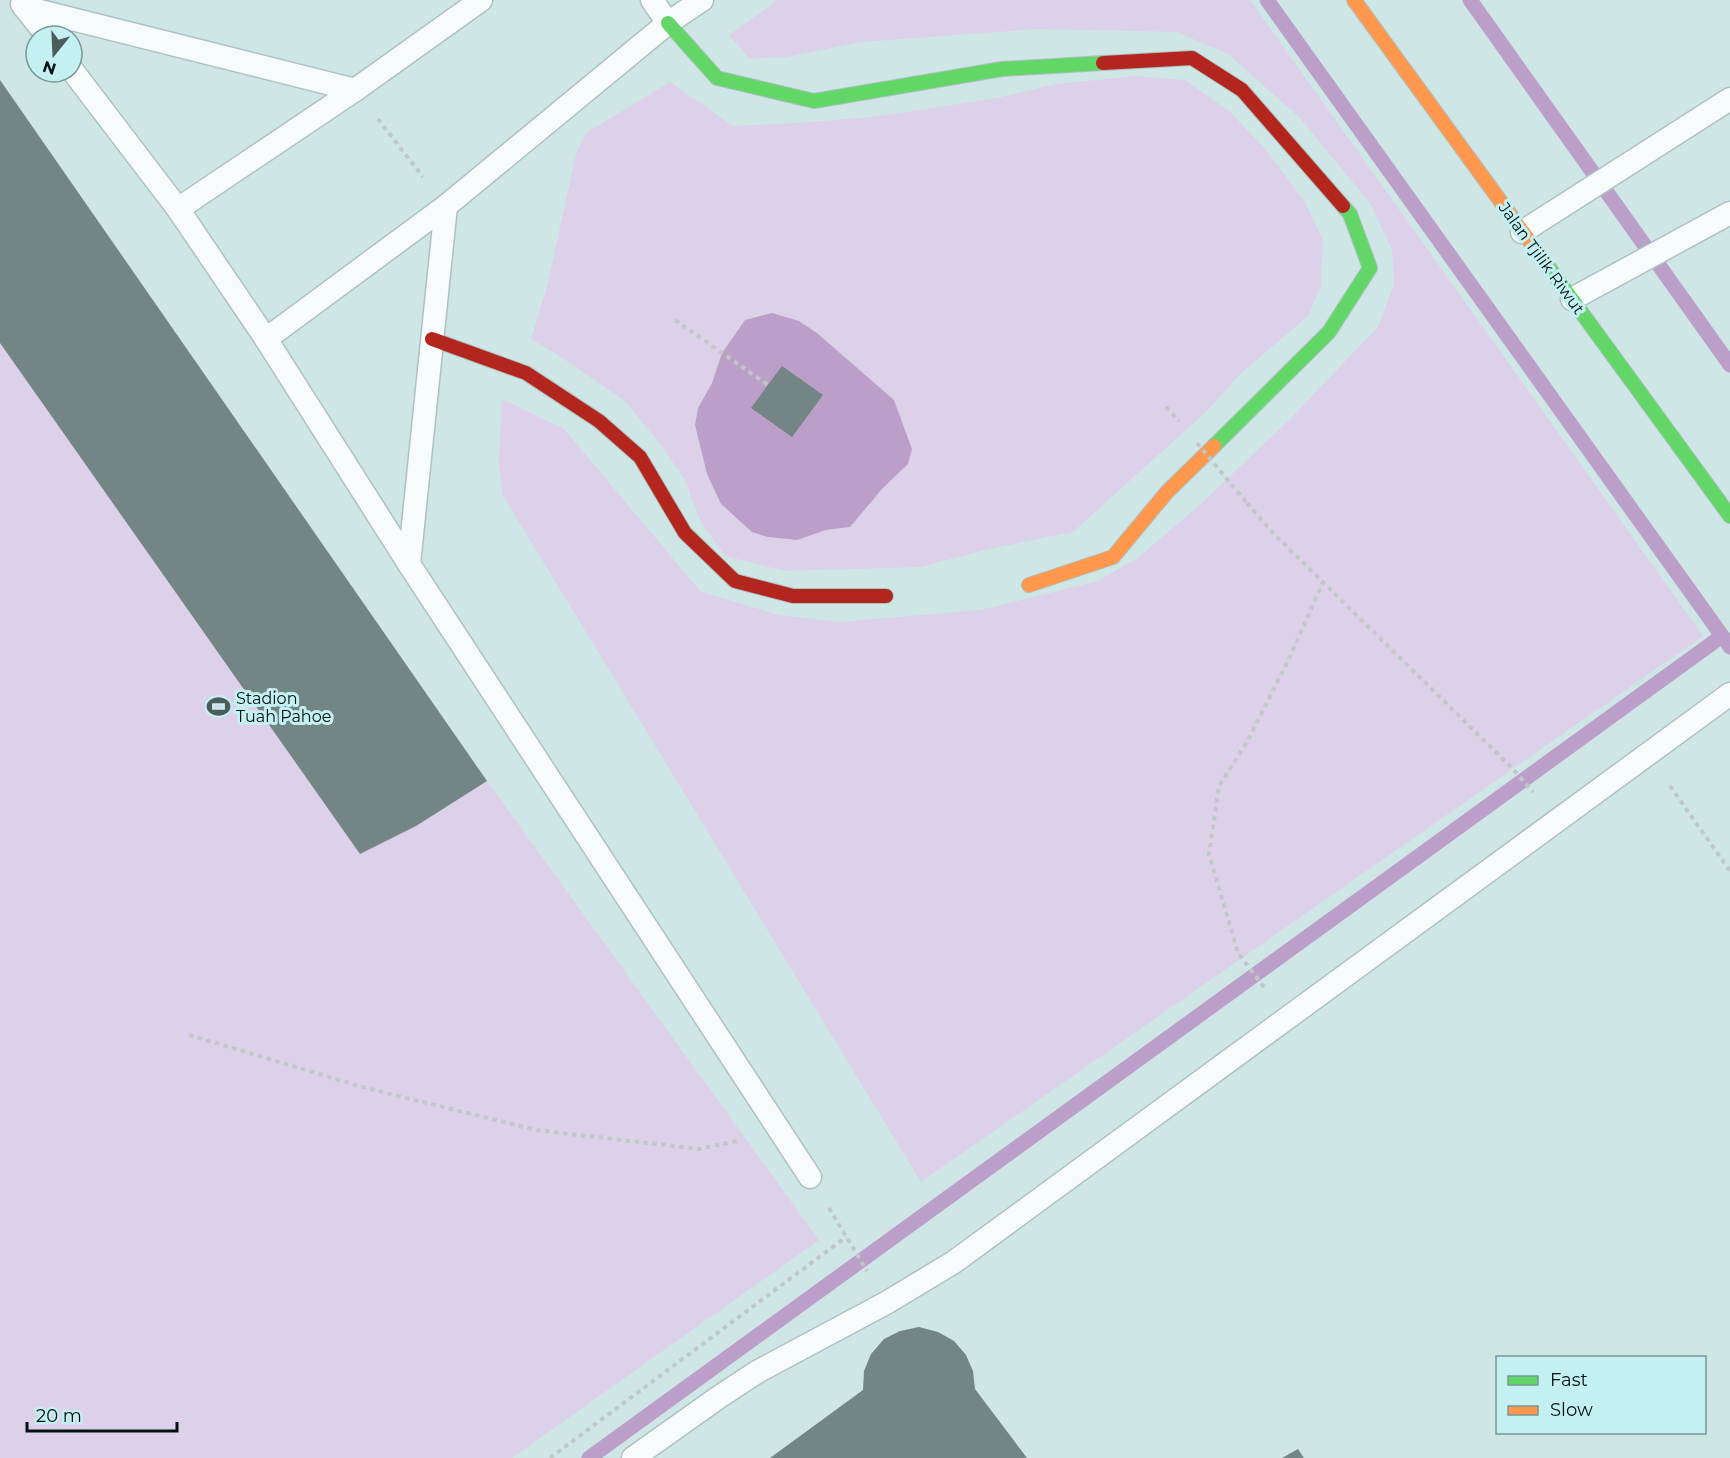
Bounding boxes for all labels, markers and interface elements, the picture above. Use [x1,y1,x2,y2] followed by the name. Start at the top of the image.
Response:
[24,24,84,84] north arrow
[40,57,59,79] text: N
[1494,198,1589,318] street label: Jalan Tjilik Riwut
[236,689,331,726] place label: Stadion Tuah Pahoe
[205,694,231,720] sports icon: Stadion Tuah Pahoe
[1496,1356,1706,1434] legend
[1550,1369,1588,1391] text: Fast
[27,1395,177,1433] scale bar
[1550,1399,1593,1421] text: Slow
[36,1405,82,1427] text: 20 m

